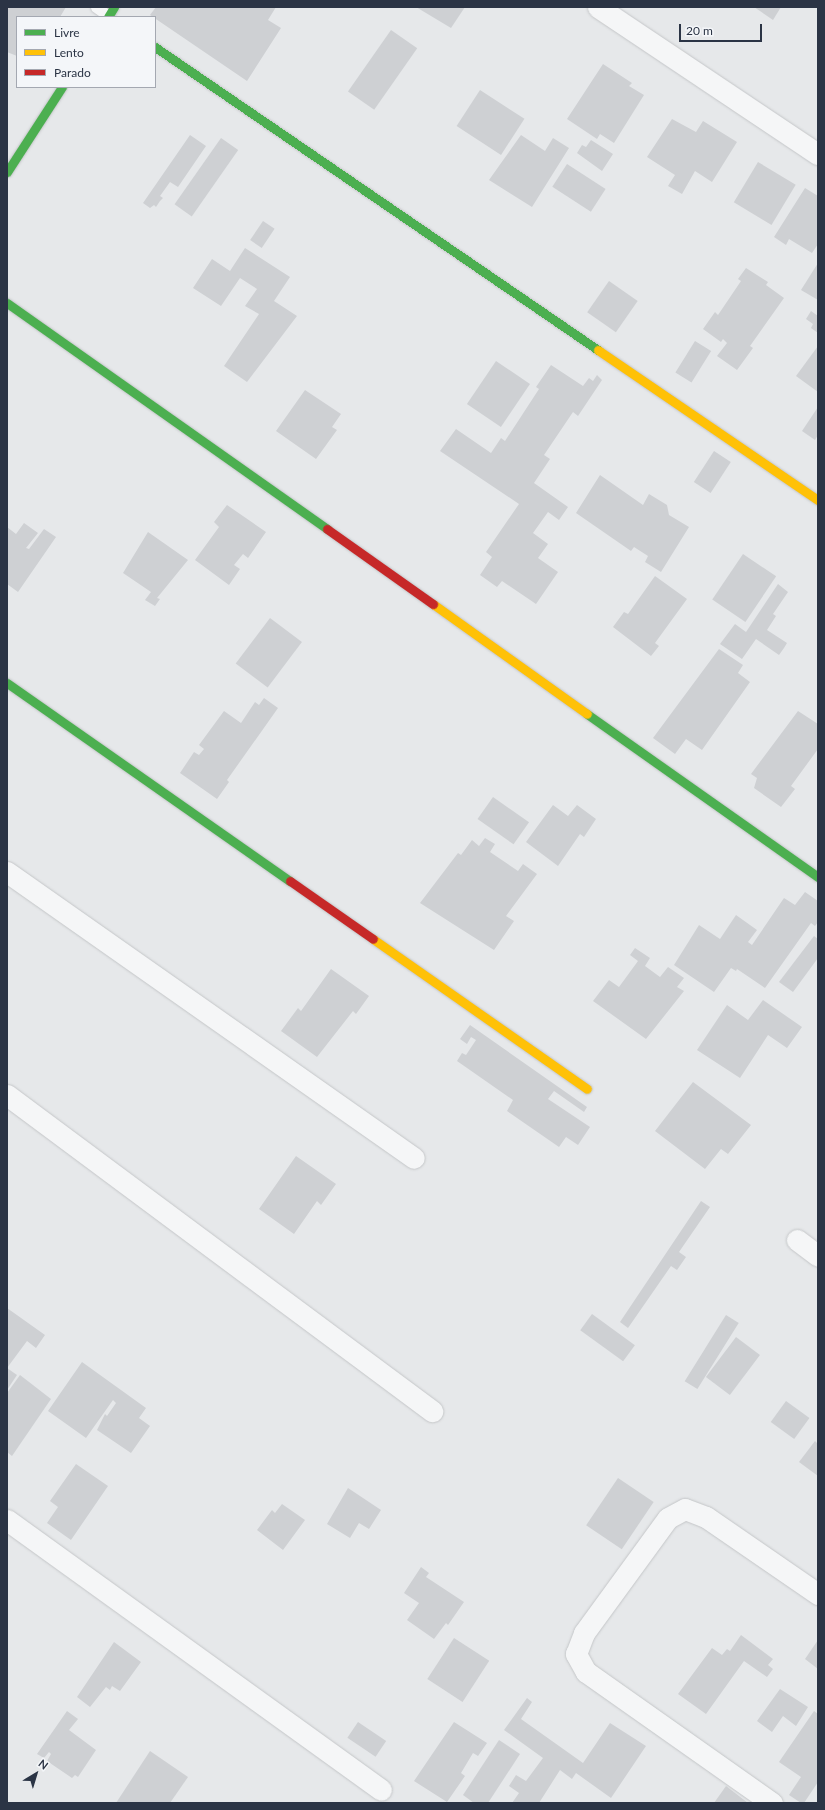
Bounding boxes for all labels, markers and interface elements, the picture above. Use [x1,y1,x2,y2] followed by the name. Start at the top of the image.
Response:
[16,16,156,88] legend
[681,16,764,42] scale bar
[686,23,713,38] text: 20 m
[54,25,80,40] text: Livre
[54,45,84,60] text: Lento
[54,65,91,80] text: Parado
[16,1754,56,1794] north arrow
[36,1756,51,1772] text: N

